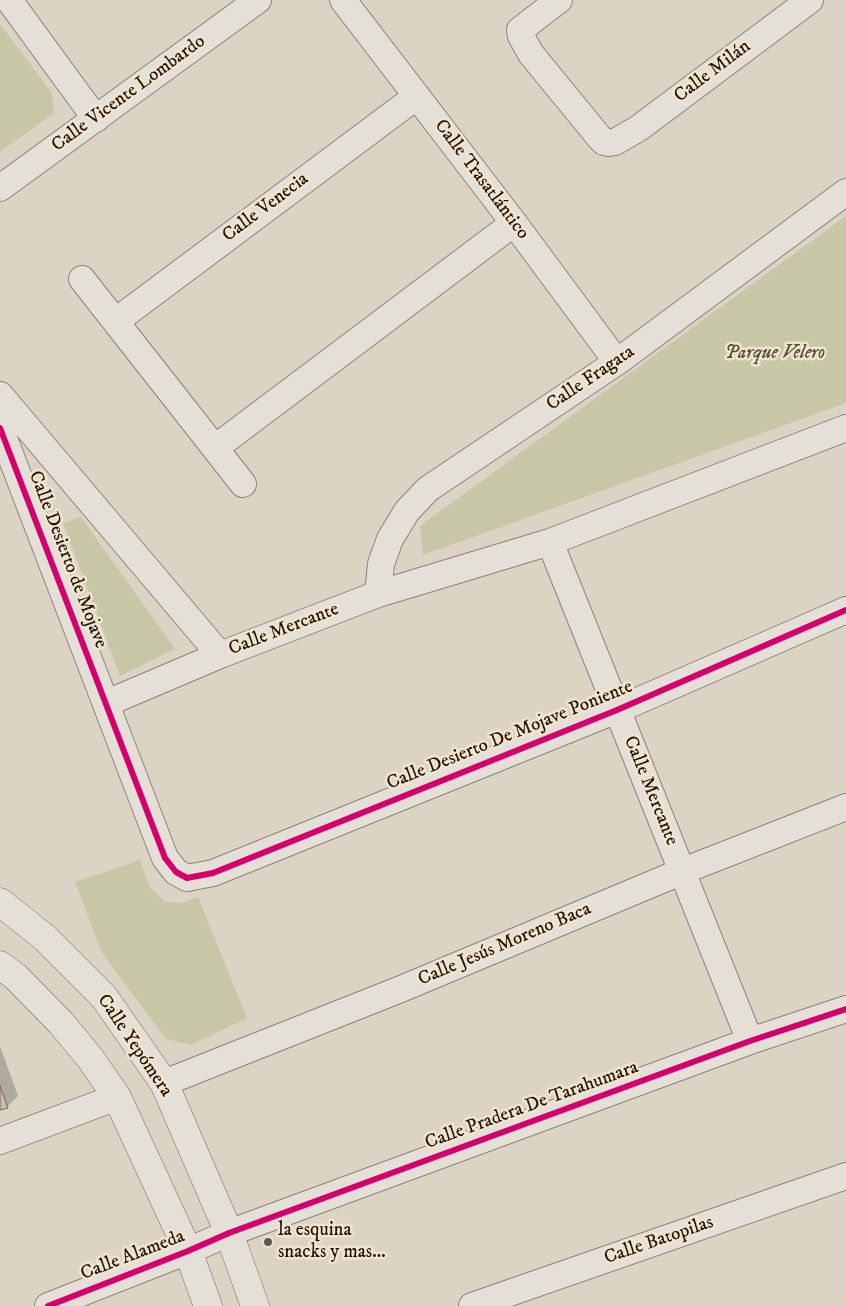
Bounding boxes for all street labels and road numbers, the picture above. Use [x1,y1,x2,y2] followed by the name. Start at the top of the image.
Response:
[48,31,210,157] street label: Calle Vicente Lombardo
[670,36,756,108] street label: Calle Milán
[429,116,533,244] street label: Calle Trasatlántico
[219,168,313,248] street label: Calle Venecia
[543,341,639,417] street label: Calle Fragata
[23,468,111,652] street label: Calle Desierto de Mojave
[226,599,342,661] street label: Calle Mercante
[384,676,636,796] street label: Calle Desierto De Mojave Poniente
[618,733,682,849] street label: Calle Mercante
[415,898,595,992] street label: Calle Jesús Moreno Baca
[91,990,177,1102] street label: Calle Yepómera
[422,1057,642,1155] street label: Calle Pradera De Tarahumara
[601,1212,717,1270] street label: Calle Batopilas
[78,1226,188,1286] street label: Calle Alameda

